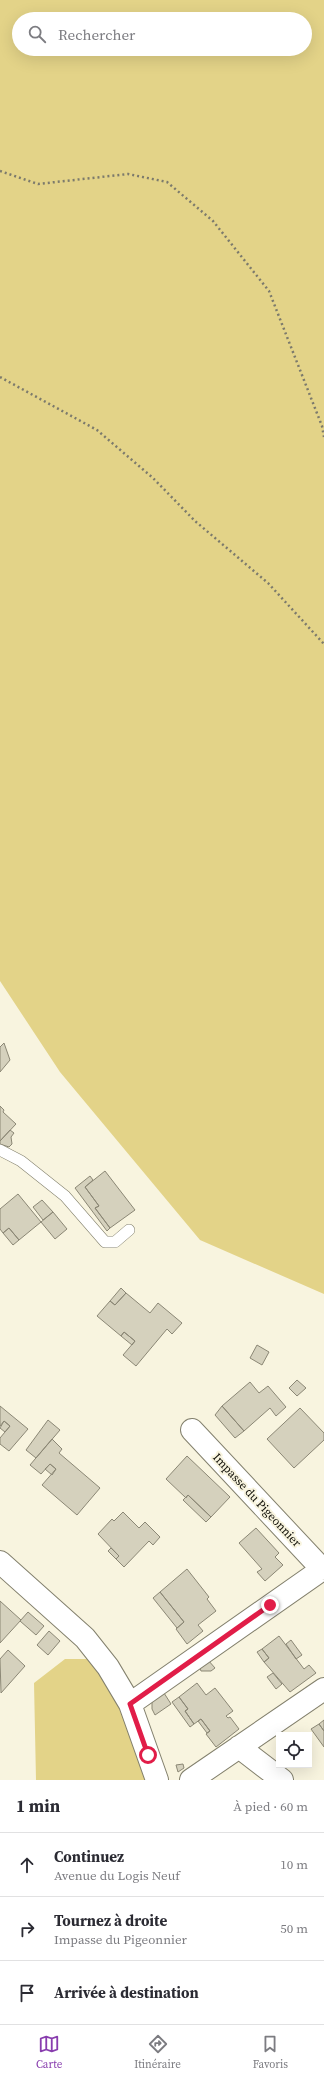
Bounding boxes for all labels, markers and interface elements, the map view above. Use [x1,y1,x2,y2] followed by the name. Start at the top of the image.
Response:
[12,12,312,56] search box
[26,23,48,45] icon: search
[58,24,135,45] text: Rechercher
[209,1450,305,1550] street label: Impasse du Pigeonnier
[261,1596,279,1614] route end
[276,1732,312,1768] map controls
[276,1732,312,1768] button: locate
[139,1746,157,1764] route start
[16,1794,60,1818] text: 1 min
[233,1798,308,1815] text: À pied · 60 m
[54,1846,124,1867] text: Continuez
[16,1854,38,1876] icon: ahead
[280,1856,308,1873] text: 10 m
[54,1867,180,1884] text: Avenue du Logis Neuf
[54,1910,167,1931] text: Tournez à droite
[16,1918,38,1940] icon: right
[280,1920,308,1937] text: 50 m
[54,1931,187,1948] text: Impasse du Pigeonnier
[16,1982,38,2004] icon: arrive
[54,1982,199,2003] text: Arrivée à destination
[36,2033,62,2072] tab: Carte
[134,2033,181,2072] tab: Itinéraire
[253,2033,288,2072] tab: Favoris

